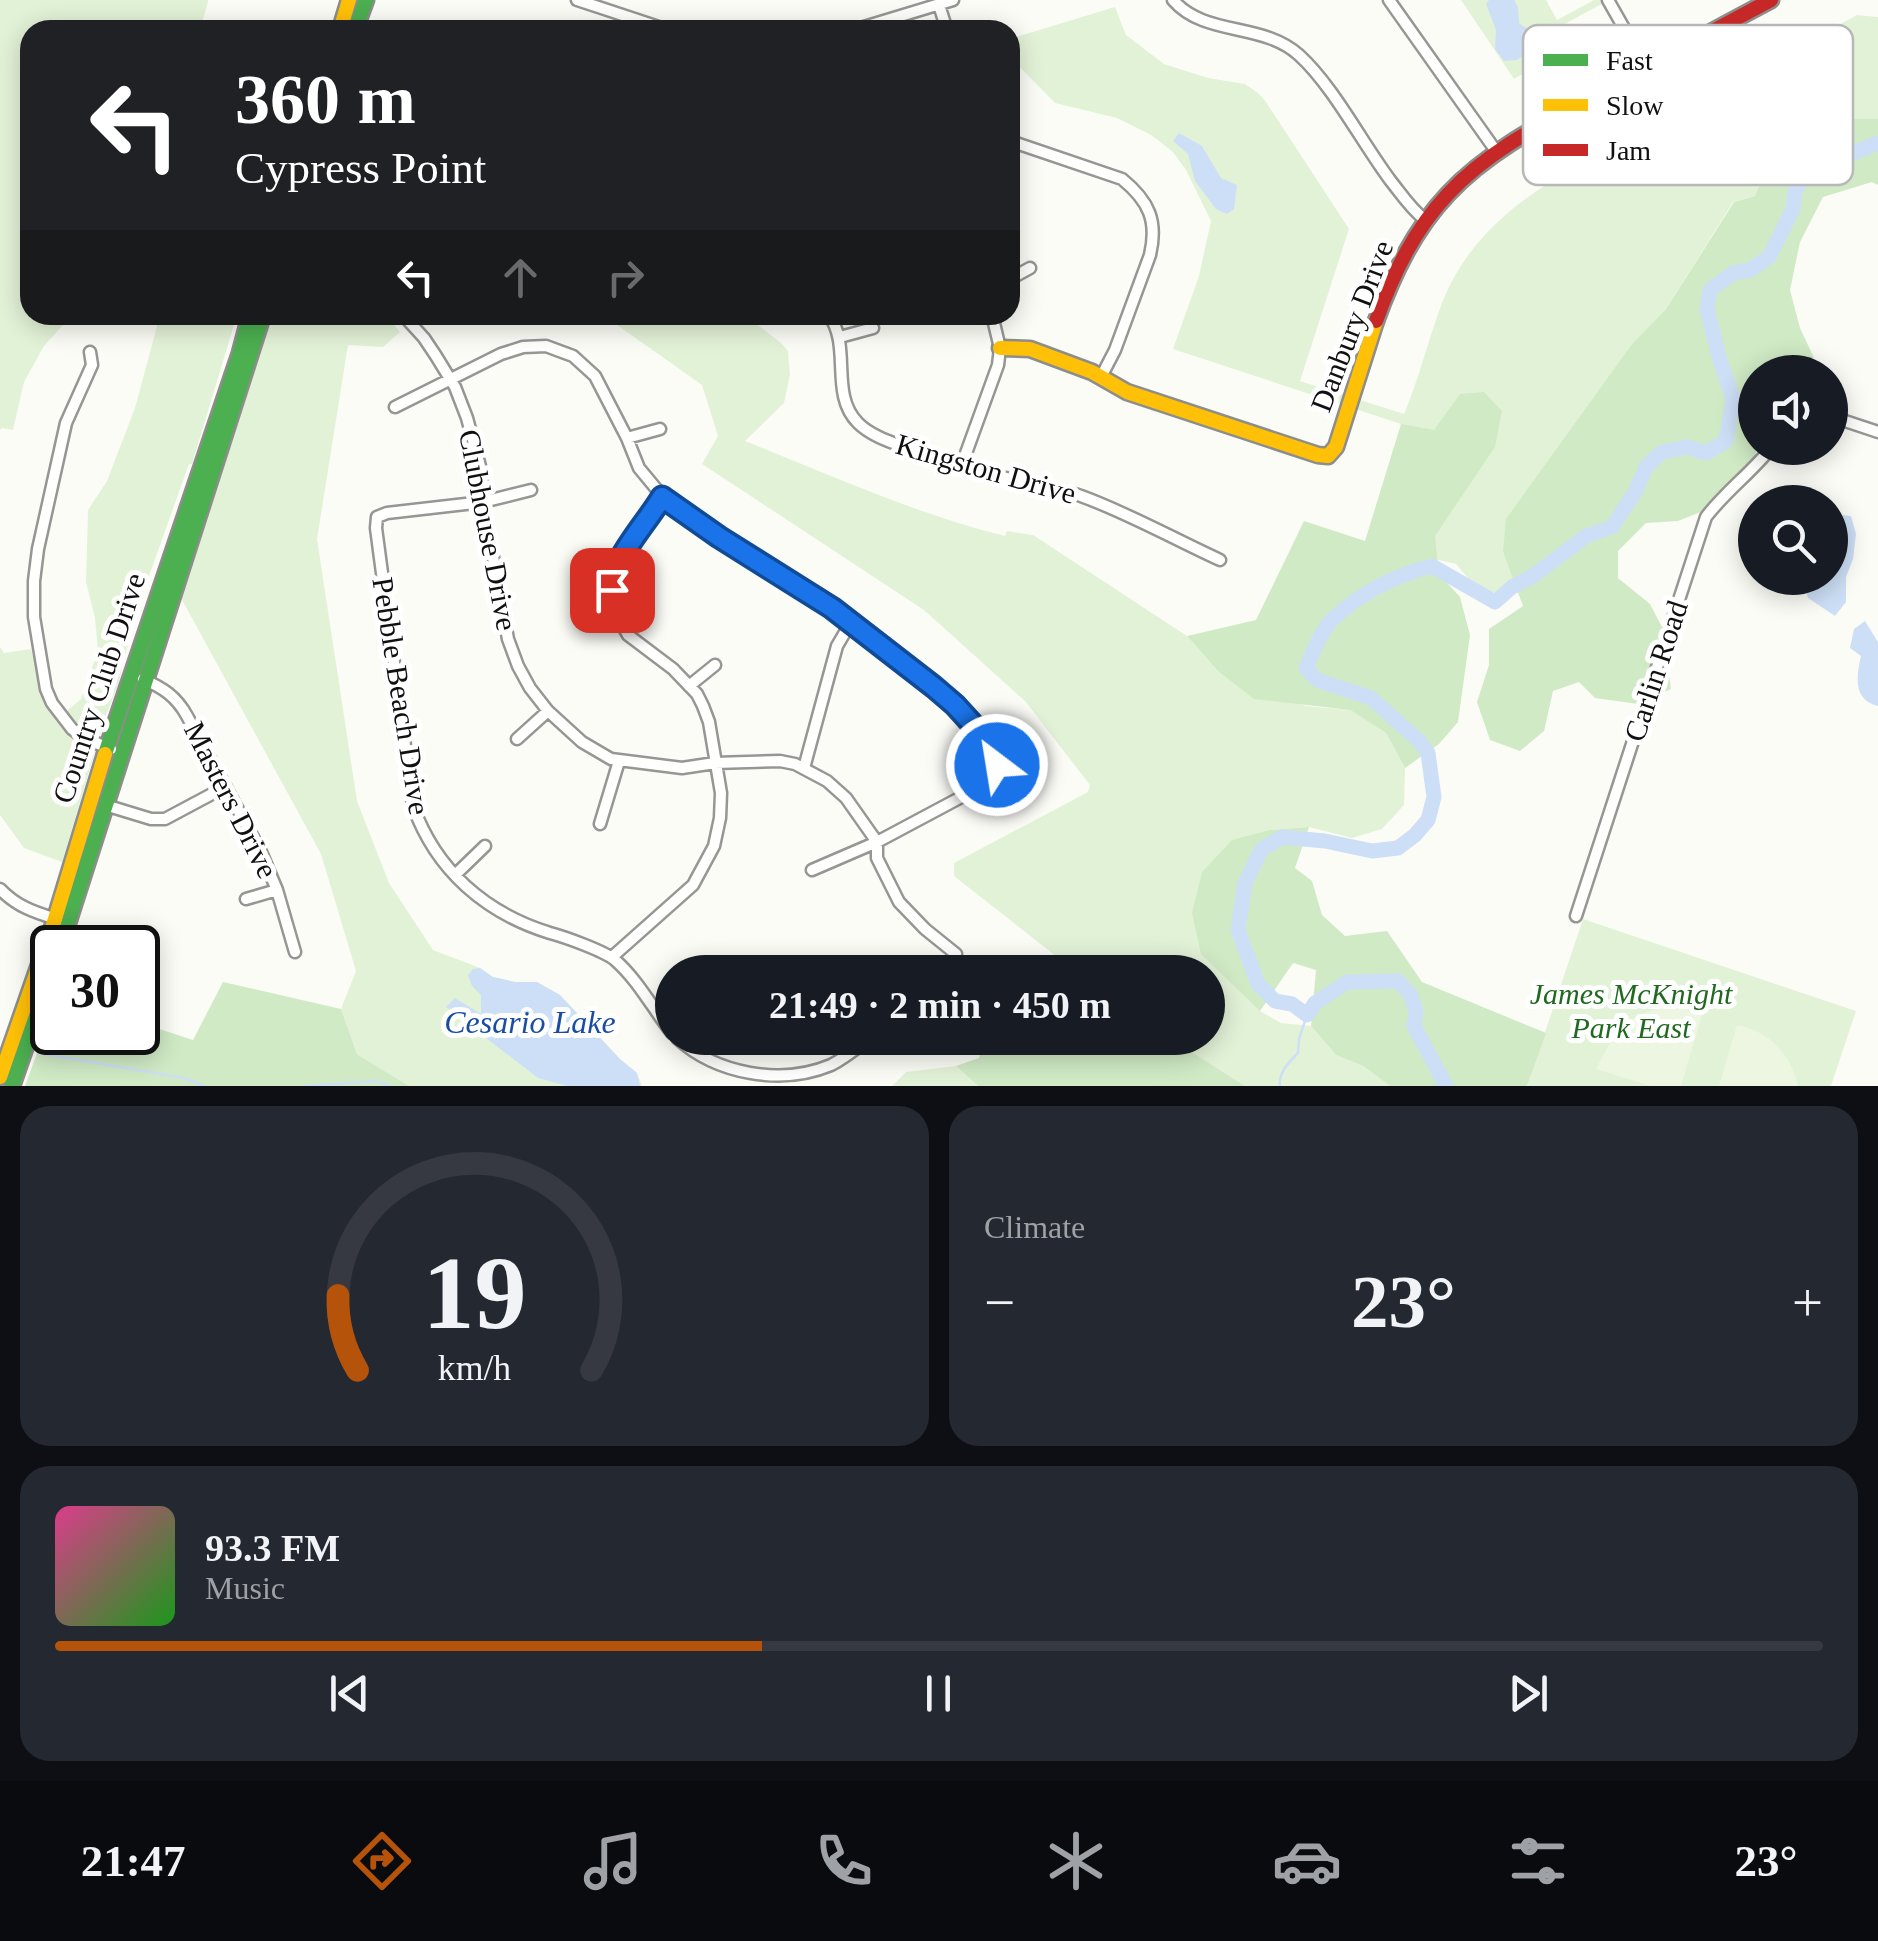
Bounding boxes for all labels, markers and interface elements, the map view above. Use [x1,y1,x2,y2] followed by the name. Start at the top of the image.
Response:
[1523,25,1853,185] legend
[1606,45,1653,76] text: Fast
[70,60,200,190] icon: left
[235,61,416,138] text: 360 m
[1606,90,1664,121] text: Slow
[1606,135,1651,166] text: Jam
[235,143,486,193] text: Cypress Point
[1304,236,1399,416] street label: Danbury Drive
[388,250,443,305] icon: left
[493,250,548,305] icon: ahead
[598,250,653,305] icon: right
[1738,355,1848,595] map controls
[1738,355,1848,465] button: sound
[453,427,524,633] street label: Clubhouse Drive
[892,427,1080,510] street label: Kingston Drive
[1738,485,1848,595] button: search
[570,548,655,633] pin
[585,563,640,618] icon: arrive
[46,569,151,807] street label: Country Club Drive
[366,575,437,817] street label: Pebble Beach Drive
[1617,596,1694,745] street label: Carlin Road
[945,713,1049,817] position arrow
[178,716,285,883] street label: Masters Drive
[30,925,160,1055] speed limit sign: 30
[1530,977,1733,1044] park label: James McKnight Park East
[769,984,1111,1026] text: 21:49 · 2 min · 450 m
[444,1004,616,1040] water label: Cesario Lake
[984,1209,1085,1245] text: Climate
[423,1235,527,1350] text: 19
[1351,1260,1456,1343] text: 23°
[984,1272,1015,1333] text: −
[1792,1272,1823,1333] text: +
[438,1348,511,1388] text: km/h
[205,1527,340,1569] text: 93.3 FM
[205,1570,285,1606] text: Music
[322,1666,377,1721] icon: previous
[911,1666,966,1721] icon: pause
[1501,1666,1556,1721] icon: next
[347,1826,417,1896] icon: directions
[578,1826,648,1896] icon: music
[809,1826,879,1896] icon: phone
[1041,1826,1111,1896] icon: climate
[1272,1826,1342,1896] icon: car
[1503,1826,1573,1896] icon: filters
[81,1836,186,1886] text: 21:47
[1734,1836,1797,1886] text: 23°

